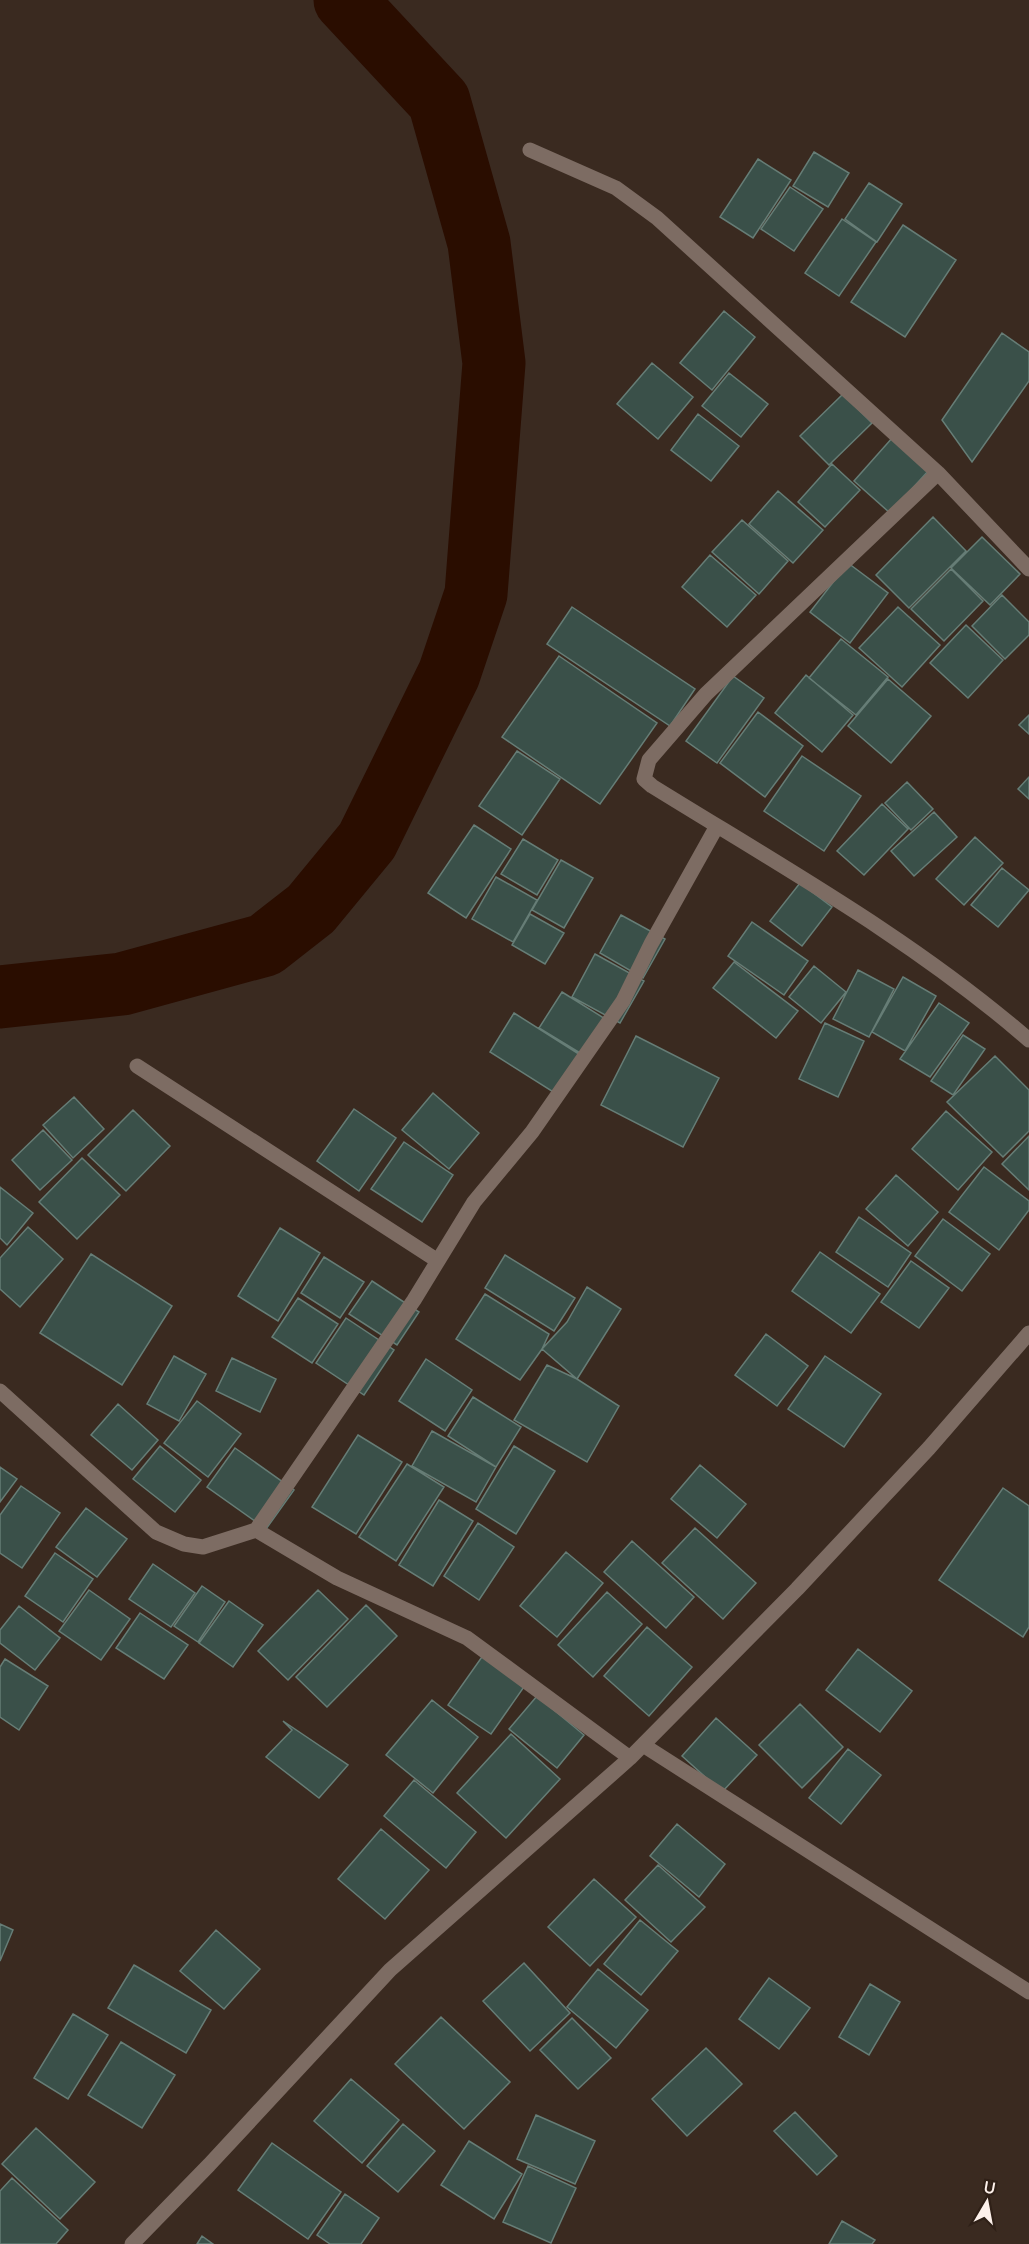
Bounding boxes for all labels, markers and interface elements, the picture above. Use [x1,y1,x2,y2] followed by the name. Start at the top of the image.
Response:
[957,2172,1017,2232] north arrow
[982,2175,997,2199] text: U

